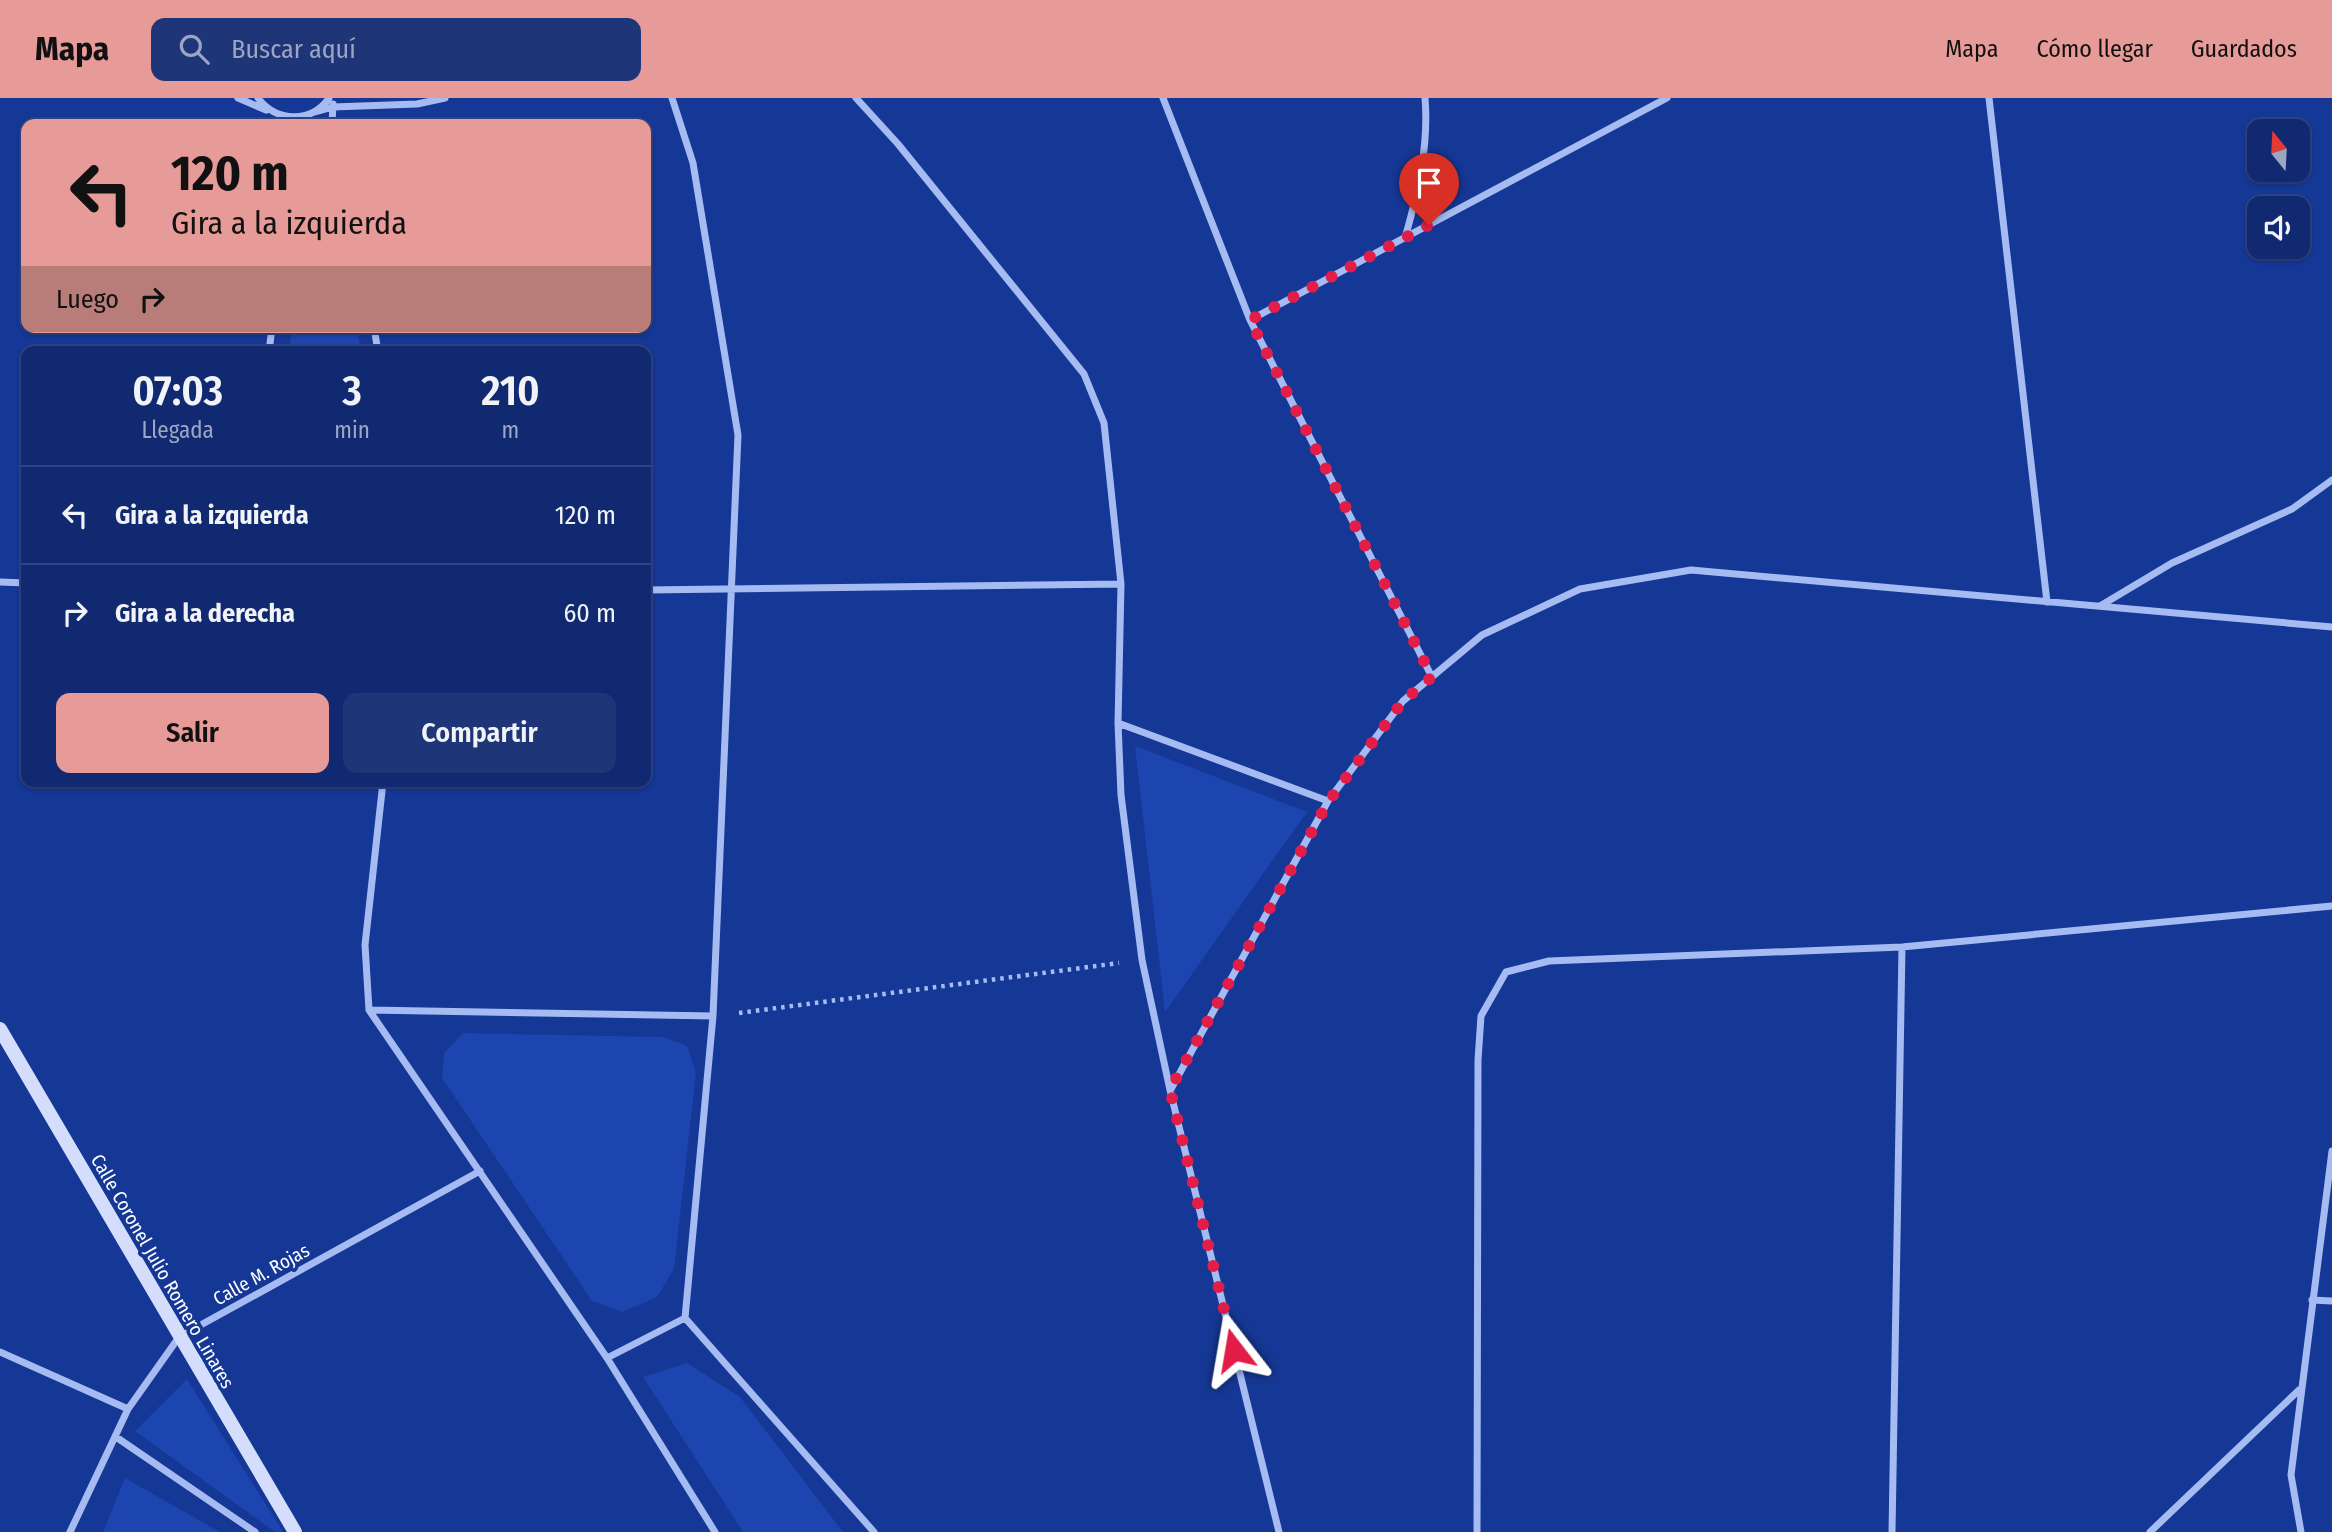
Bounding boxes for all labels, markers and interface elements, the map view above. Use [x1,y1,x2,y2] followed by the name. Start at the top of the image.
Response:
[151,18,641,81] search box
[35,29,109,69] text: Mapa
[175,30,213,68] icon: search
[231,34,356,65] text: Buscar aquí
[1945,35,1998,63] text: Mapa
[2036,35,2153,63] text: Cómo llegar
[2191,35,2297,63] text: Guardados
[2247,119,2310,182] north arrow
[2247,119,2310,259] map controls
[171,144,289,203] text: 120 m
[56,147,147,238] icon: left
[1399,153,1459,225] pin
[1410,164,1448,202] icon: arrive
[2247,196,2310,259] button: sound
[171,204,407,242] text: Gira a la izquierda
[133,280,171,318] icon: right
[56,284,119,315] text: Luego
[132,366,223,416] text: 07:03
[342,366,362,416] text: 3
[481,366,540,416] text: 210
[141,416,214,444] text: Llegada
[334,416,370,444] text: min
[502,416,519,444] text: m
[56,496,94,534] icon: left
[115,500,309,531] text: Gira a la izquierda
[555,500,616,531] text: 120 m
[56,594,94,632] icon: right
[115,598,295,629] text: Gira a la derecha
[563,598,616,629] text: 60 m
[56,693,329,773] button: Salir
[343,693,616,773] button: Compartir
[86,1150,239,1393] street label: Calle Coronel Julio Romero Linares
[209,1239,313,1310] street label: Calle M. Rojas
[1197,1313,1271,1387] position arrow

